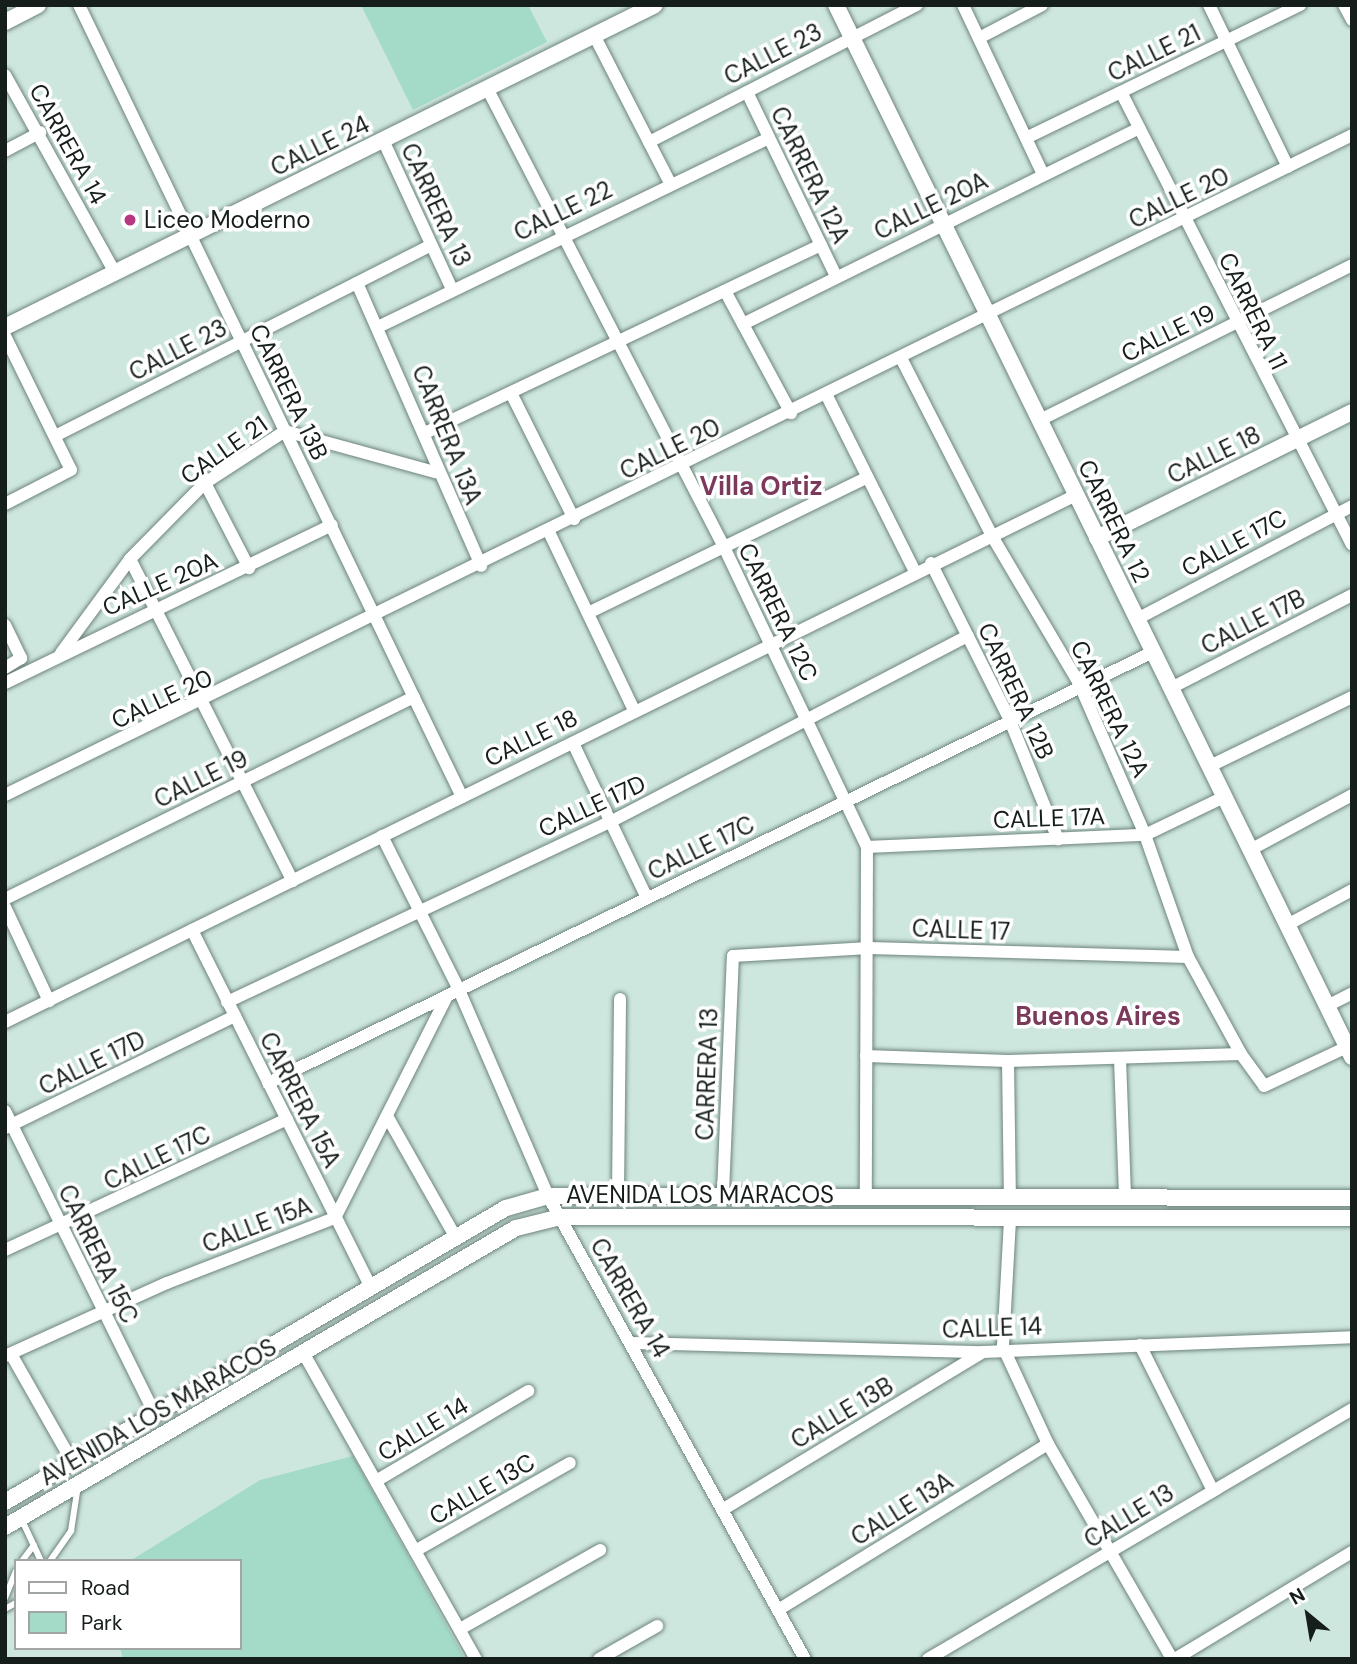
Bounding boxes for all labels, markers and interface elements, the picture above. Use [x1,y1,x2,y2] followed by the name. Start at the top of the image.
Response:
[719,17,827,91] street label: CALLE 23
[1103,18,1205,88] street label: CALLE 21
[23,79,113,209] street label: CARRERA 14
[764,102,856,248] street label: CARRERA 12A
[266,110,374,182] street label: CALLE 24
[395,139,477,271] street label: CARRERA 13
[1124,161,1234,235] street label: CALLE 20
[869,166,993,246] street label: CALLE 20A
[509,175,617,247] street label: CALLE 22
[144,206,310,234] place label: Liceo Moderno
[122,212,138,228] marker: Liceo Moderno
[1212,248,1294,374] street label: CARRERA 11
[1117,298,1219,368] street label: CALLE 19
[124,313,232,387] street label: CALLE 23
[244,319,334,465] street label: CARRERA 13B
[406,361,488,509] street label: CARRERA 13A
[175,410,273,490] street label: CALLE 21
[615,412,725,486] street label: CALLE 20
[1163,420,1265,490] street label: CALLE 18
[1072,455,1156,587] street label: CARRERA 12
[700,471,822,503] district label: Villa Ortiz
[1177,503,1291,583] street label: CALLE 17C
[732,538,824,686] street label: CARRERA 12C
[98,546,222,622] street label: CALLE 20A
[1196,584,1310,660] street label: CALLE 17B
[972,618,1060,764] street label: CARRERA 12B
[1064,636,1156,782] street label: CARRERA 12A
[107,663,217,735] street label: CALLE 20
[480,703,582,773] street label: CALLE 18
[150,744,252,814] street label: CALLE 19
[534,769,650,843] street label: CALLE 17D
[992,802,1106,834] street label: CALLE 17A
[643,810,759,886] street label: CALLE 17C
[911,914,1011,946] street label: CALLE 17
[1015,1001,1181,1033] district label: Buenos Aires
[690,1007,724,1141] street label: CARRERA 13
[34,1025,150,1101] street label: CALLE 17D
[253,1027,347,1173] street label: CARRERA 15A
[99,1120,215,1196] street label: CALLE 17C
[52,1180,144,1328] street label: CARRERA 15C
[566,1181,834,1209] street label: AVENIDA LOS MARACOS
[198,1191,316,1259] street label: CALLE 15A
[584,1233,676,1363] street label: CARRERA 14
[942,1312,1042,1344] street label: CALLE 14
[35,1333,281,1491] street label: AVENIDA LOS MARACOS
[786,1371,898,1455] street label: CALLE 13B
[373,1391,473,1467] street label: CALLE 14
[424,1447,540,1531] street label: CALLE 13C
[846,1466,958,1552] street label: CALLE 13A
[1079,1478,1179,1554] street label: CALLE 13
[14,1559,242,1650] legend
[81,1574,130,1602] text: Road
[1273,1580,1343,1650] north arrow
[1285,1582,1309,1611] text: N
[81,1609,122,1637] text: Park

